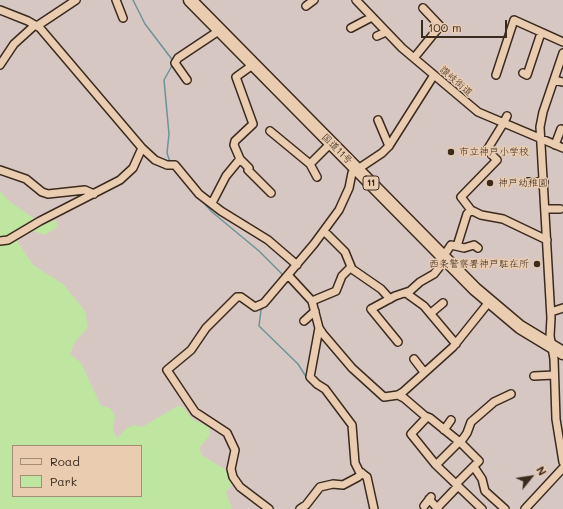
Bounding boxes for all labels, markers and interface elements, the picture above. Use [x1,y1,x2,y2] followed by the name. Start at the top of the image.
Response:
[423,12,509,38] scale bar
[428,19,462,35] text: 100 m
[437,63,475,99] street label: 讃岐街道
[319,131,355,167] street label: 国道11号
[459,146,529,158] place label: 市立神戸小学校
[446,147,456,157] marker: 市立神戸小学校
[363,176,379,190] road number: 11
[498,177,548,189] place label: 神戸幼稚園
[485,178,495,188] marker: 神戸幼稚園
[429,258,529,270] place label: 西条警察署神戸駐在所
[532,259,542,269] marker: 西条警察署神戸駐在所
[12,445,142,497] legend
[50,453,80,469] text: Road
[511,457,551,497] north arrow
[533,463,550,478] text: N
[50,473,77,489] text: Park

